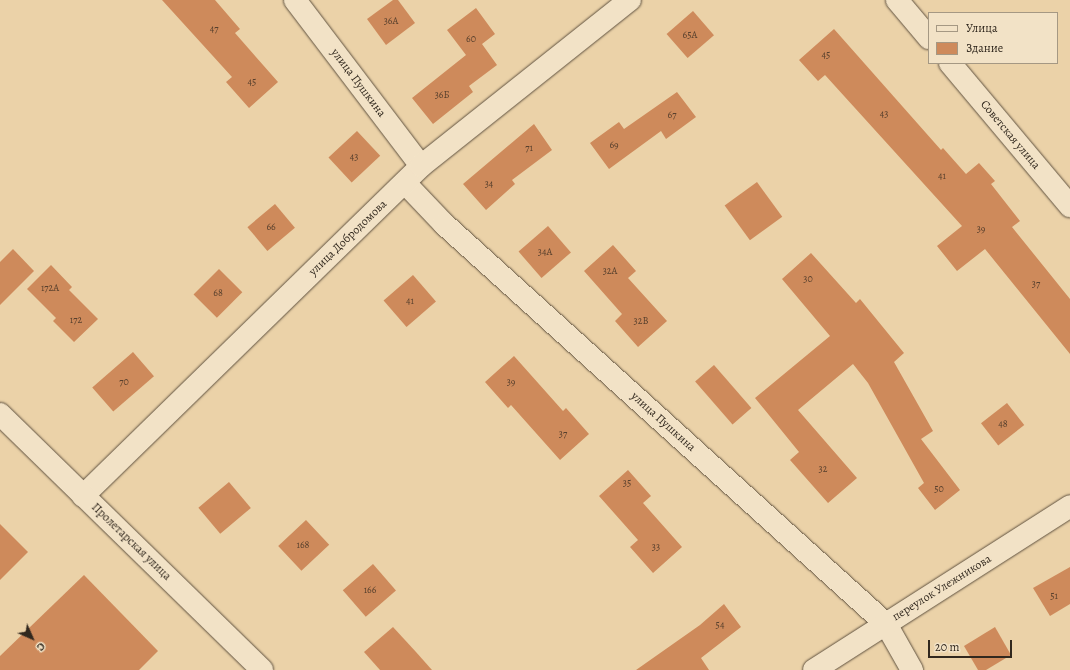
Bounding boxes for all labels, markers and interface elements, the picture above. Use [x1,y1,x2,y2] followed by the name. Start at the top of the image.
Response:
[928,12,1058,64] legend
[384,15,398,27] house number: 36А
[966,20,997,36] text: Улица
[210,23,218,35] house number: 47
[683,29,697,41] house number: 65А
[466,33,476,45] house number: 60
[966,40,1003,56] text: Здание
[328,46,388,120] street label: улица Пушкина
[822,49,830,61] house number: 45
[248,76,256,88] house number: 45
[435,89,449,101] house number: 36Б
[977,98,1043,172] street label: Советская улица
[880,108,888,120] house number: 43
[668,109,676,121] house number: 67
[609,139,619,151] house number: 69
[525,142,533,154] house number: 71
[350,151,358,163] house number: 43
[938,170,946,182] house number: 41
[485,178,493,190] house number: 34
[306,197,390,279] street label: улица Добродомова
[266,221,276,233] house number: 66
[977,223,985,235] house number: 39
[538,246,552,258] house number: 34А
[603,265,617,277] house number: 32А
[803,273,813,285] house number: 30
[1032,278,1040,290] house number: 37
[41,282,59,294] house number: 172А
[213,287,223,299] house number: 68
[406,295,414,307] house number: 41
[70,314,82,326] house number: 172
[634,315,648,327] house number: 32В
[119,376,129,388] house number: 70
[507,376,515,388] house number: 39
[628,389,698,455] street label: улица Пушкина
[998,418,1008,430] house number: 48
[559,428,567,440] house number: 37
[819,463,827,475] house number: 32
[623,477,631,489] house number: 35
[934,483,944,495] house number: 50
[88,500,174,584] street label: Пролетарская улица
[297,539,309,551] house number: 168
[652,541,660,553] house number: 33
[890,552,994,624] street label: переулок Улежникова
[364,584,376,596] house number: 166
[1050,590,1058,602] house number: 51
[12,618,52,658] north arrow
[716,619,724,631] house number: 54
[930,632,1014,658] scale bar
[33,639,49,655] text: С
[935,639,959,655] text: 20 m

